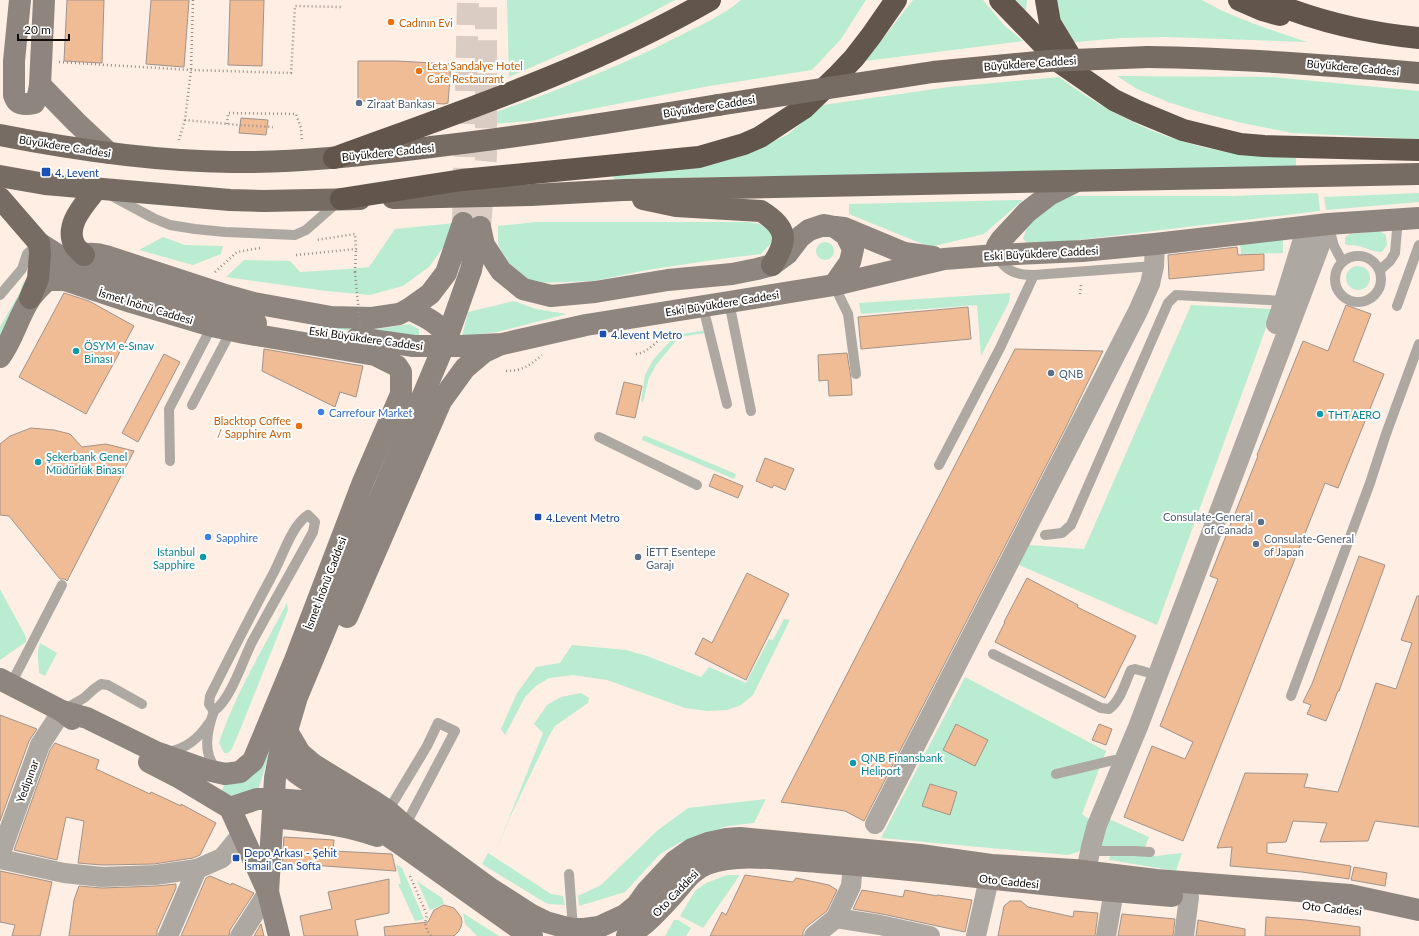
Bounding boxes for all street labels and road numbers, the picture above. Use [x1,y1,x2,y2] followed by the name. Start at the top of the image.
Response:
[983,53,1077,73] street label: Büyükdere Caddesi
[1306,56,1400,78] street label: Büyükdere Caddesi
[662,92,756,120] street label: Büyükdere Caddesi
[18,132,112,160] street label: Büyükdere Caddesi
[341,141,435,163] street label: Büyükdere Caddesi
[983,243,1099,263] street label: Eski Büyükdere Caddesi
[97,285,195,327] street label: İsmet İnönü Caddesi
[664,288,780,318] street label: Eski Büyükdere Caddesi
[308,324,424,352] street label: Eski Büyükdere Caddesi
[301,535,349,631] street label: İsmet İnönü Caddesi
[13,758,41,804] street label: Yedipınar
[649,867,701,919] street label: Oto Caddesi
[978,871,1040,891] street label: Oto Caddesi
[1301,898,1363,918] street label: Oto Caddesi

